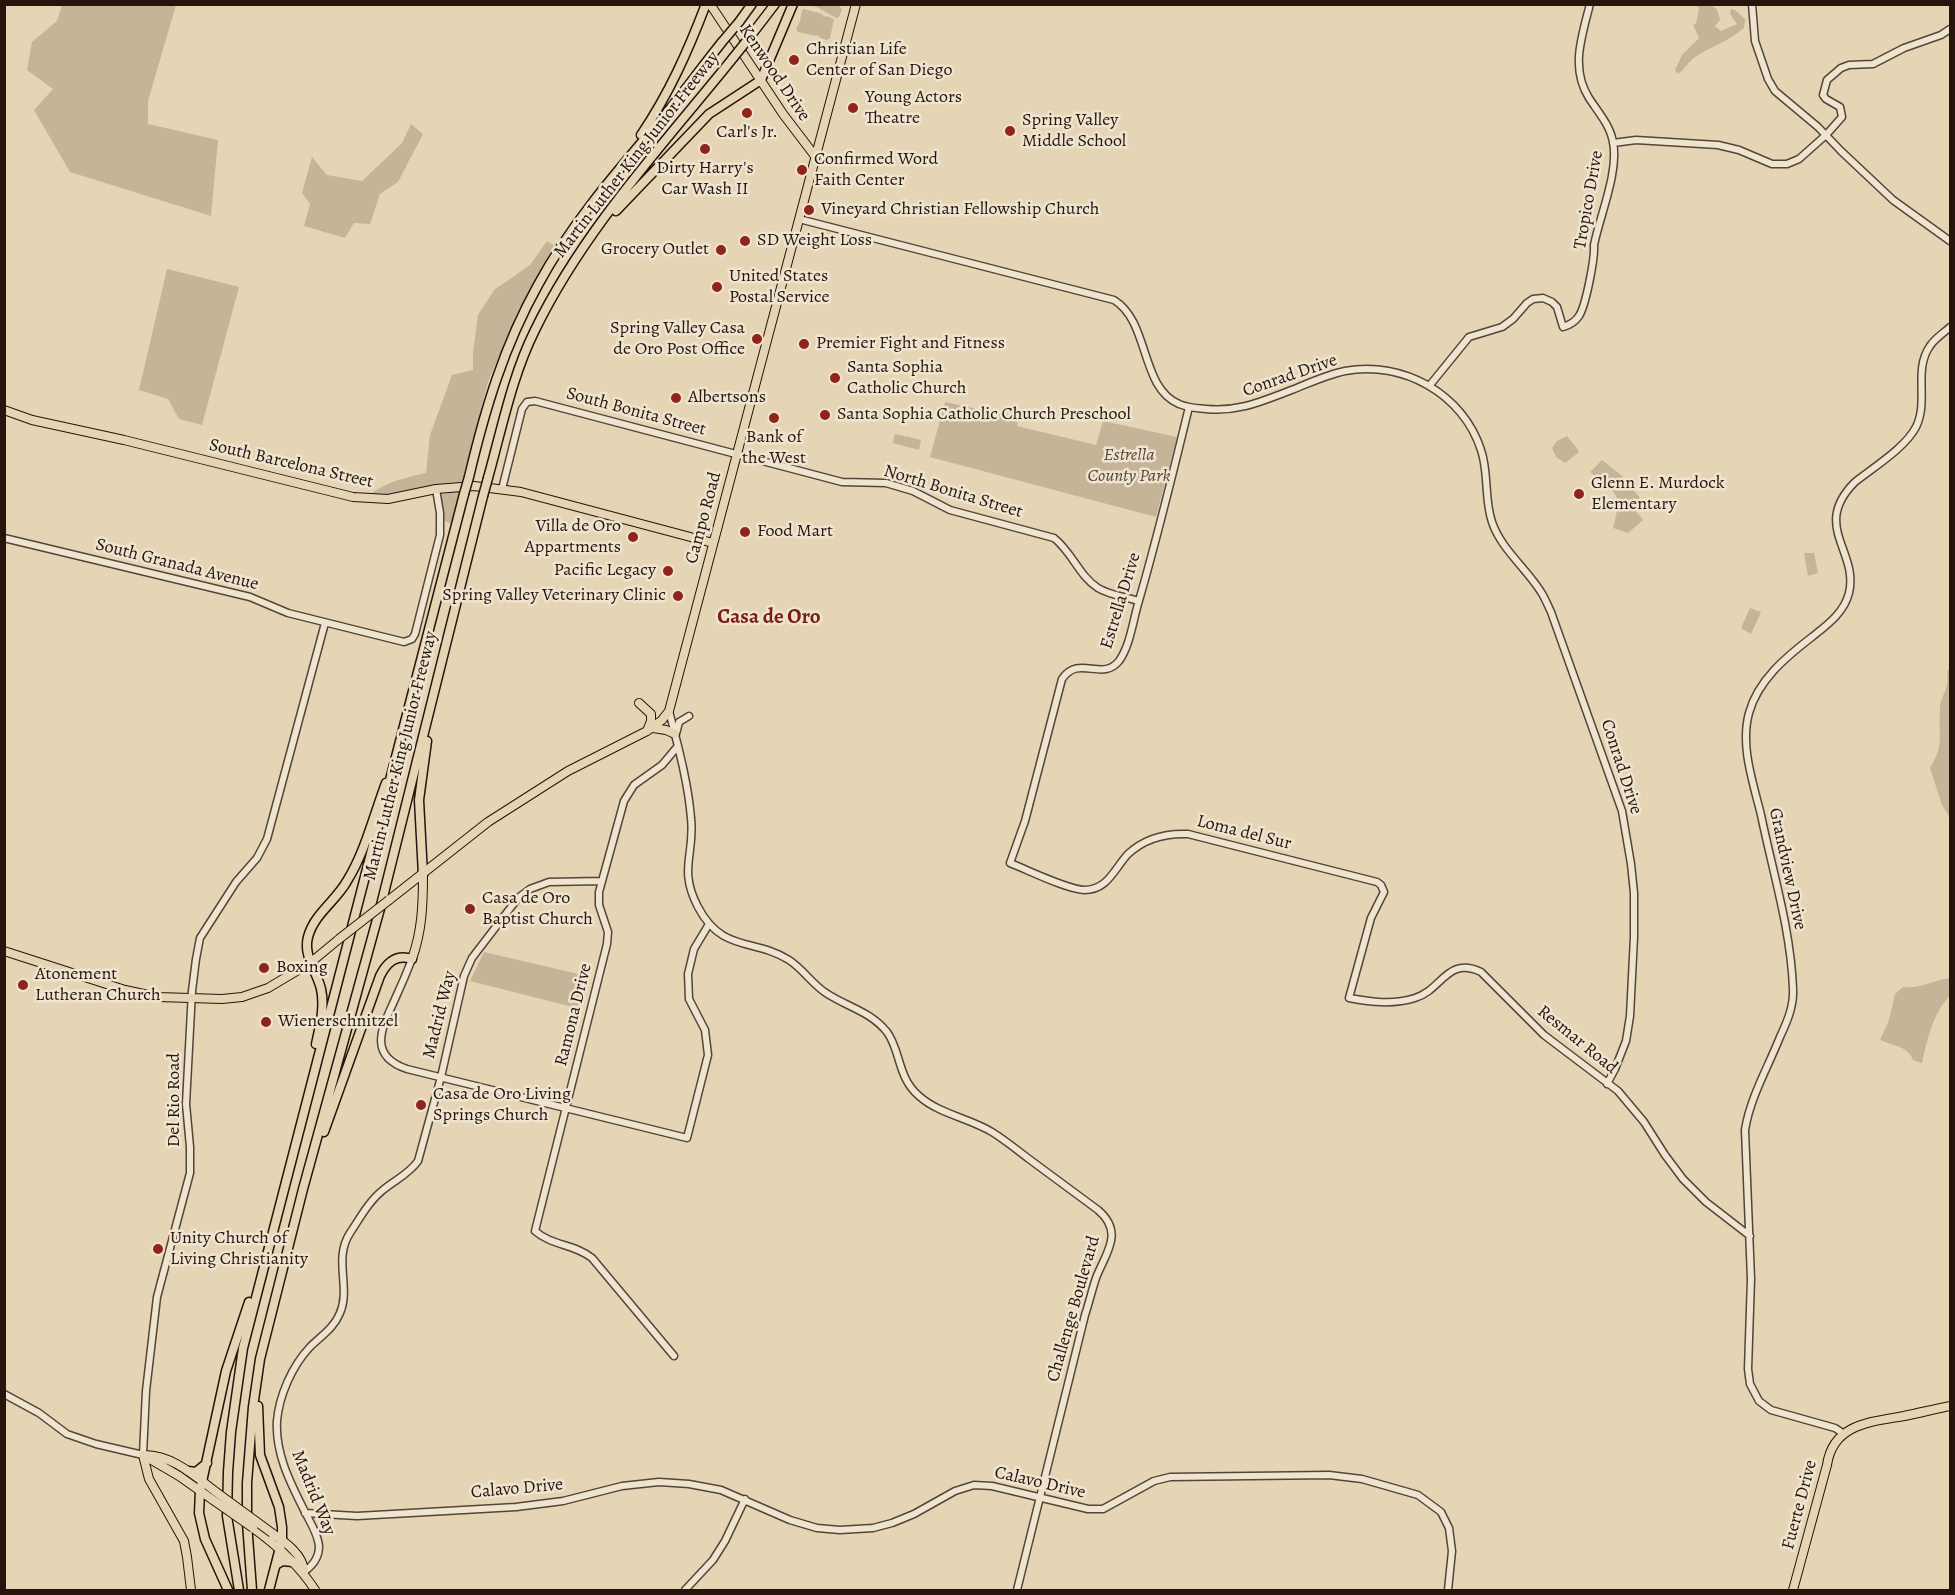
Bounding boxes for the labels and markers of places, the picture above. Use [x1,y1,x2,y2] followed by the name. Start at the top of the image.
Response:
[806,39,952,82] place label: Christian Life Center of San Diego
[787,53,801,67] marker: Christian Life Center of San Diego
[865,87,962,130] place label: Young Actors Theatre
[846,101,860,115] marker: Young Actors Theatre
[740,106,754,120] marker: Carl's Jr.
[1022,110,1126,152] place label: Spring Valley Middle School
[716,122,778,144] place label: Carl's Jr.
[1003,124,1017,138] marker: Spring Valley Middle School
[698,142,712,156] marker: Dirty Harry's Car Wash II
[814,149,938,192] place label: Confirmed Word Faith Center
[656,158,754,201] place label: Dirty Harry's Car Wash II
[795,163,809,177] marker: Confirmed Word Faith Center
[821,199,1099,221] place label: Vineyard Christian Fellowship Church
[802,203,816,217] marker: Vineyard Christian Fellowship Church
[757,230,872,252] place label: SD Weight Loss
[738,234,752,248] marker: SD Weight Loss
[601,239,709,261] place label: Grocery Outlet
[714,243,728,257] marker: Grocery Outlet
[729,266,830,308] place label: United States Postal Service
[710,280,724,294] marker: United States Postal Service
[610,318,745,360] place label: Spring Valley Casa de Oro Post Office
[750,332,764,346] marker: Spring Valley Casa de Oro Post Office
[816,333,1005,355] place label: Premier Fight and Fitness
[797,337,811,351] marker: Premier Fight and Fitness
[847,357,966,400] place label: Santa Sophia Catholic Church
[828,371,842,385] marker: Santa Sophia Catholic Church
[688,387,766,409] place label: Albertsons
[669,391,683,405] marker: Albertsons
[837,404,1131,426] place label: Santa Sophia Catholic Church Preschool
[818,408,832,422] marker: Santa Sophia Catholic Church Preschool
[767,411,781,425] marker: Bank of the West
[742,427,806,470] place label: Bank of the West
[1591,473,1725,516] place label: Glenn E. Murdock Elementary
[1572,487,1586,501] marker: Glenn E. Murdock Elementary
[525,516,621,558] place label: Villa de Oro Appartments
[757,521,833,543] place label: Food Mart
[738,525,752,539] marker: Food Mart
[626,530,640,544] marker: Villa de Oro Appartments
[554,560,656,582] place label: Pacific Legacy
[661,564,675,578] marker: Pacific Legacy
[442,585,666,607] place label: Spring Valley Veterinary Clinic
[671,589,685,603] marker: Spring Valley Veterinary Clinic
[482,888,593,930] place label: Casa de Oro Baptist Church
[463,902,477,916] marker: Casa de Oro Baptist Church
[276,957,328,979] place label: Boxing
[257,961,271,975] marker: Boxing
[35,964,161,1006] place label: Atonement Lutheran Church
[16,978,30,992] marker: Atonement Lutheran Church
[278,1011,398,1033] place label: Wienerschnitzel
[259,1015,273,1029] marker: Wienerschnitzel
[433,1084,571,1126] place label: Casa de Oro Living Springs Church
[414,1098,428,1112] marker: Casa de Oro Living Springs Church
[170,1228,308,1270] place label: Unity Church of Living Christianity
[151,1242,165,1256] marker: Unity Church of Living Christianity

